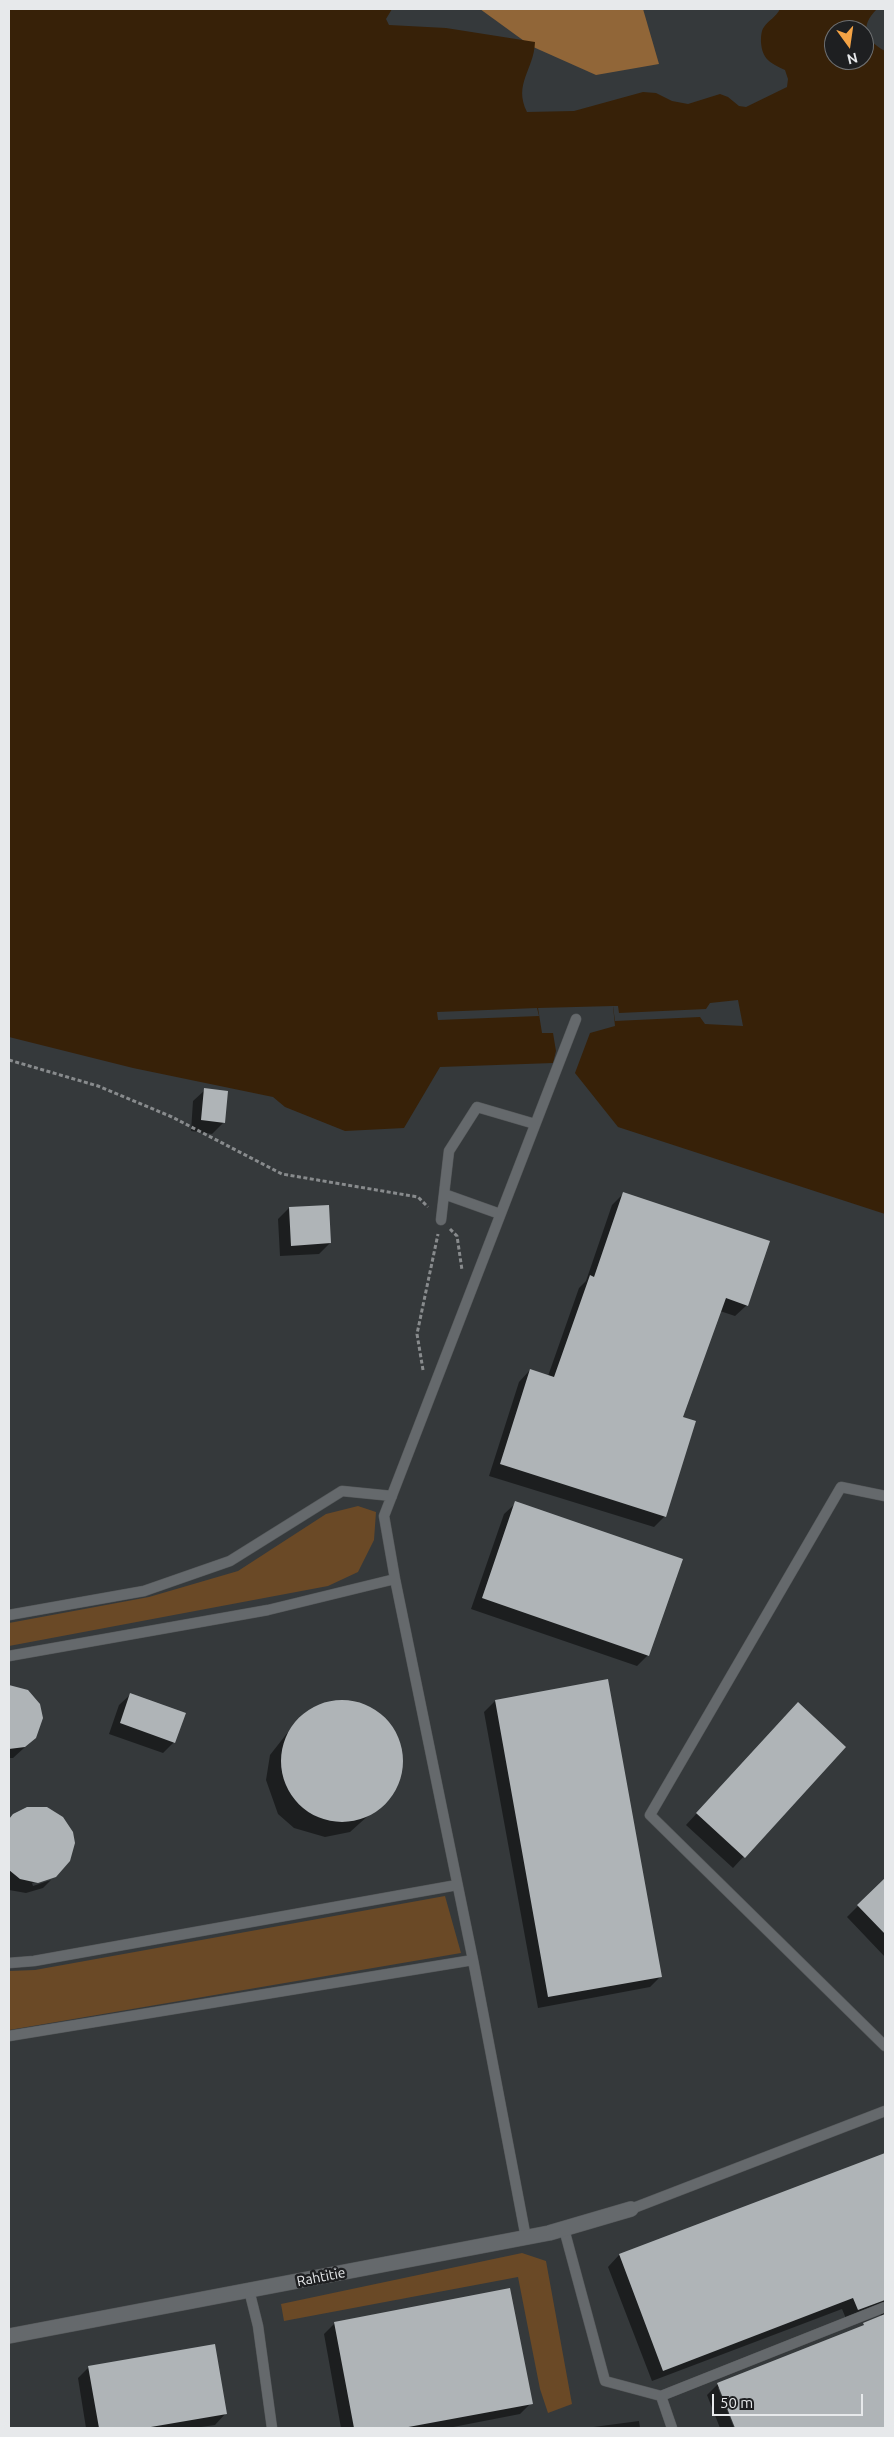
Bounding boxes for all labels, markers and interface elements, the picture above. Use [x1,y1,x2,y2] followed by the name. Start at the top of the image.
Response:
[824,20,874,70] north arrow
[845,50,859,68] text: N
[295,2264,347,2290] street label: Rahtitie
[714,2384,865,2416] scale bar
[720,2394,753,2411] text: 50 m

